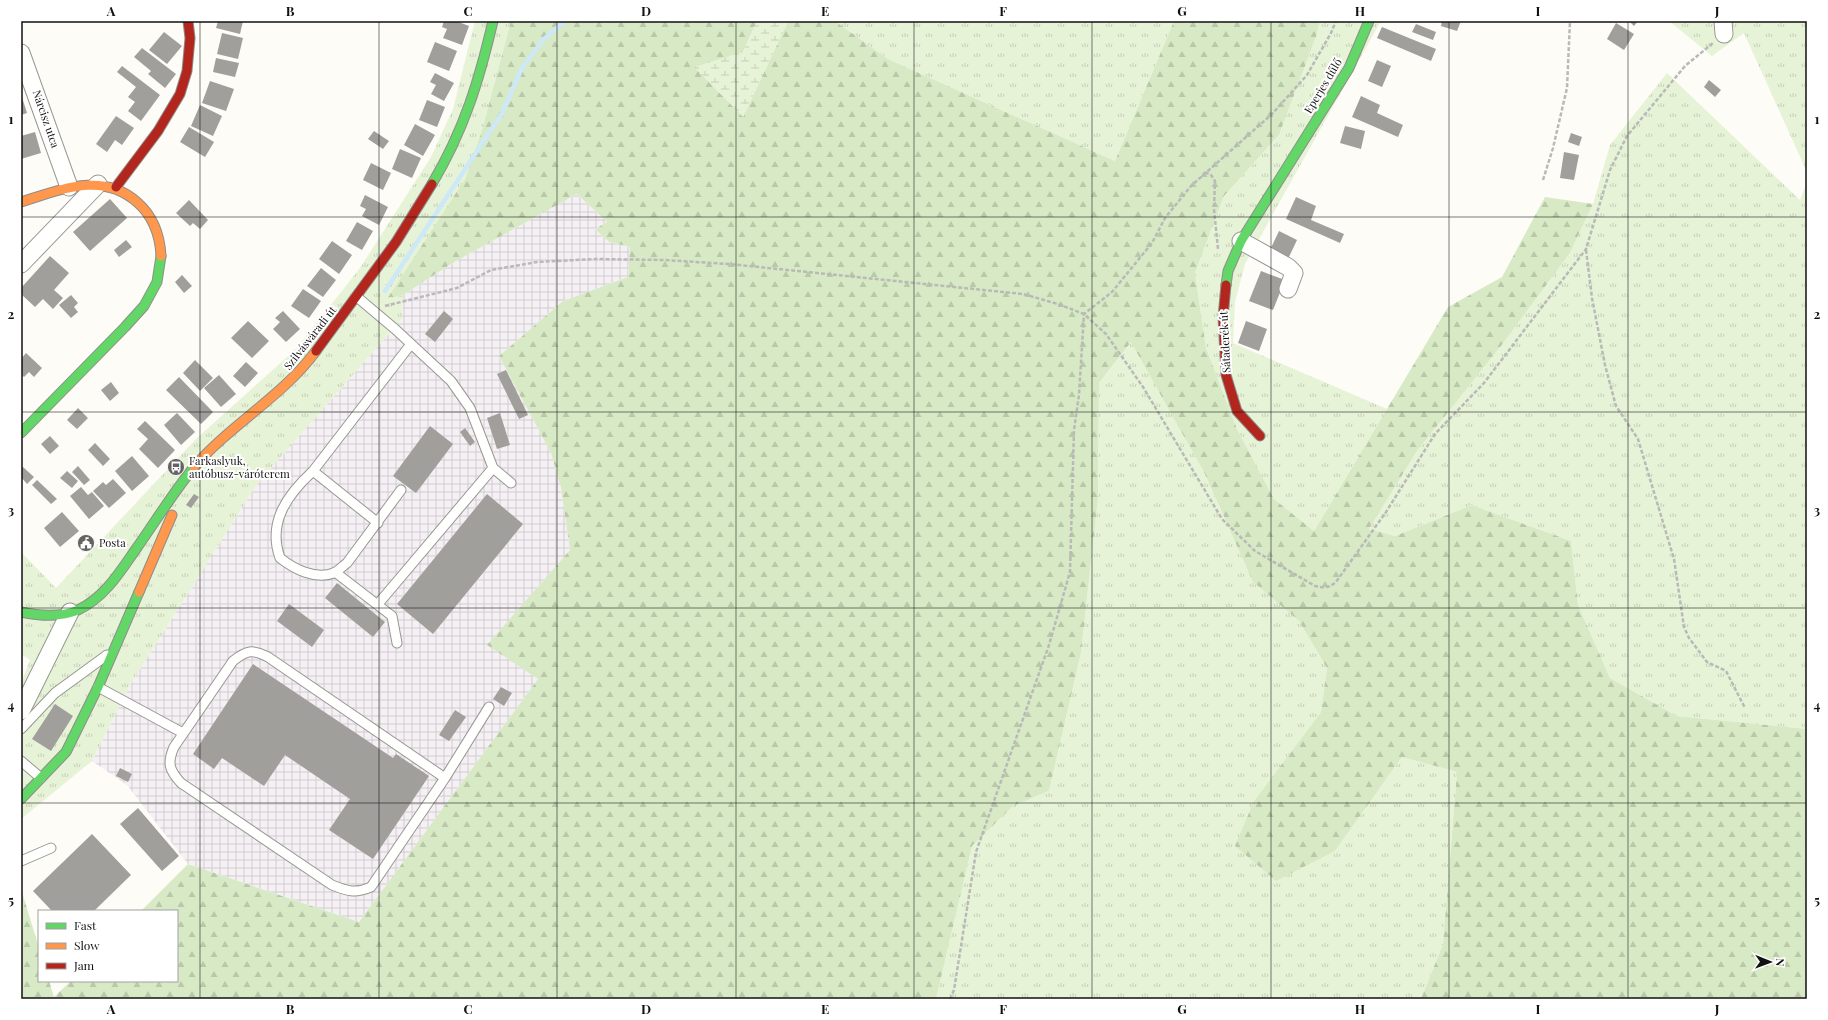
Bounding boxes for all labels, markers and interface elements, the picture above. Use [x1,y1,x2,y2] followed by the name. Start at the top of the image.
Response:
[106,2,116,19] text: A
[286,2,295,19] text: B
[463,2,473,19] text: C
[641,2,651,19] text: D
[821,2,829,19] text: E
[999,2,1007,19] text: F
[1177,2,1187,19] text: G
[1355,2,1365,19] text: H
[1536,2,1541,19] text: I
[1714,2,1720,19] text: J
[1300,55,1345,116] street label: Eperjes dűlő
[30,88,64,150] street label: Nárcisz utca
[9,110,14,127] text: 1
[1815,110,1820,127] text: 1
[280,303,339,373] street label: Szilvásváradi út
[8,305,15,322] text: 2
[1814,305,1821,322] text: 2
[1215,311,1234,373] street label: Sátaderék út
[189,453,290,481] place label: Farkaslyuk, autóbusz-váróterem
[166,457,186,477] bus stop icon: Farkaslyuk, autóbusz-váróterem
[8,501,14,518] text: 3
[1814,501,1820,518] text: 3
[76,533,96,553] public building icon: Posta
[99,535,126,550] place label: Posta
[8,696,15,713] text: 4
[1814,696,1821,713] text: 4
[8,891,14,908] text: 5
[1814,891,1820,908] text: 5
[38,910,178,982] legend
[74,917,97,933] text: Fast
[74,937,100,953] text: Slow
[1750,942,1790,982] north arrow
[73,957,95,973] text: Jam
[1773,958,1788,966] text: N
[106,1000,116,1017] text: A
[286,1000,295,1017] text: B
[463,1000,473,1017] text: C
[641,1000,651,1017] text: D
[821,1000,829,1017] text: E
[999,1000,1007,1017] text: F
[1177,1000,1187,1017] text: G
[1355,1000,1365,1017] text: H
[1536,1000,1541,1017] text: I
[1714,1000,1720,1017] text: J

